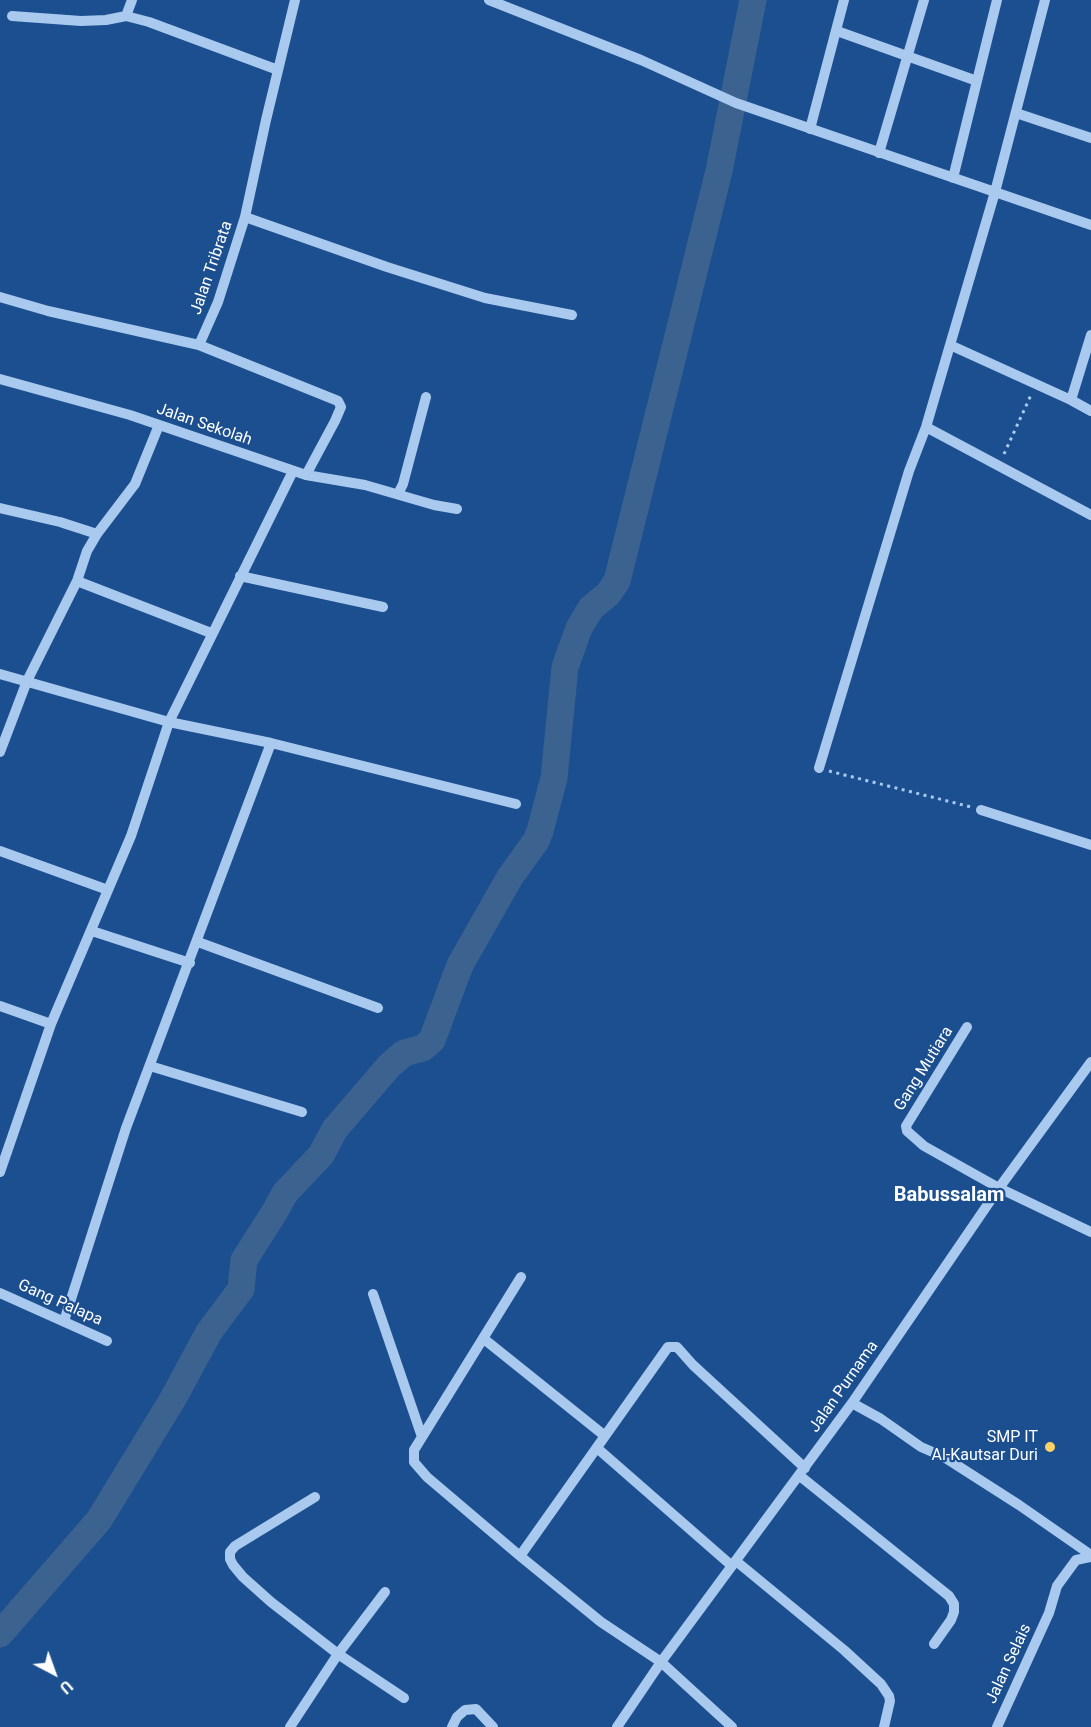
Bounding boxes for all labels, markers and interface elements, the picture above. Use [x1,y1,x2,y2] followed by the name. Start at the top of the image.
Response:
[187,219,237,317] street label: Jalan Tribrata
[154,400,254,450] street label: Jalan Sekolah
[890,1023,958,1115] street label: Gang Mutiara
[894,1184,1004,1208] district label: Babussalam
[15,1276,105,1330] street label: Gang Palapa
[805,1337,883,1437] street label: Jalan Purnama
[931,1428,1038,1466] place label: SMP IT Al-Kautsar Duri
[1043,1440,1057,1454] marker: SMP IT Al-Kautsar Duri
[982,1621,1036,1707] street label: Jalan Selais
[24,1643,84,1703] north arrow
[56,1676,76,1698] text: U

